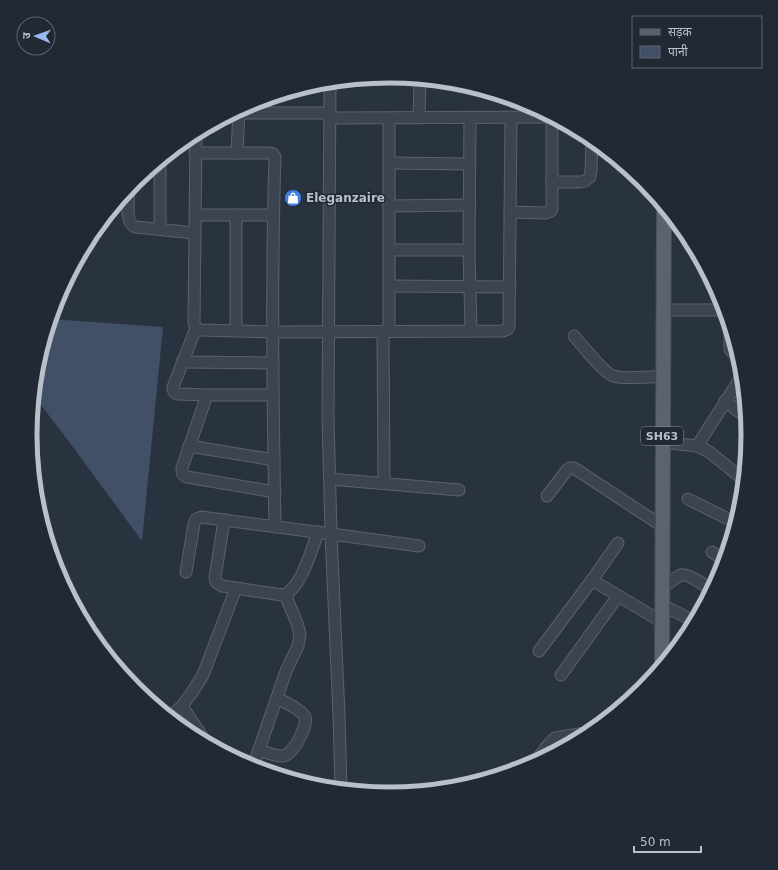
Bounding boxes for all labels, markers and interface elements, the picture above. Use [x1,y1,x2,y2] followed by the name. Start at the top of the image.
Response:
[16,16,56,56] north arrow
[632,16,762,68] legend
[668,25,693,39] text: सड़क
[20,32,33,39] text: उ
[668,44,689,59] text: पानी
[283,188,303,208] shop icon: Eleganzaire
[306,191,385,205] place label: Eleganzaire
[641,427,683,445] road number: SH63
[634,828,701,854] scale bar
[640,835,671,849] text: 50 m

